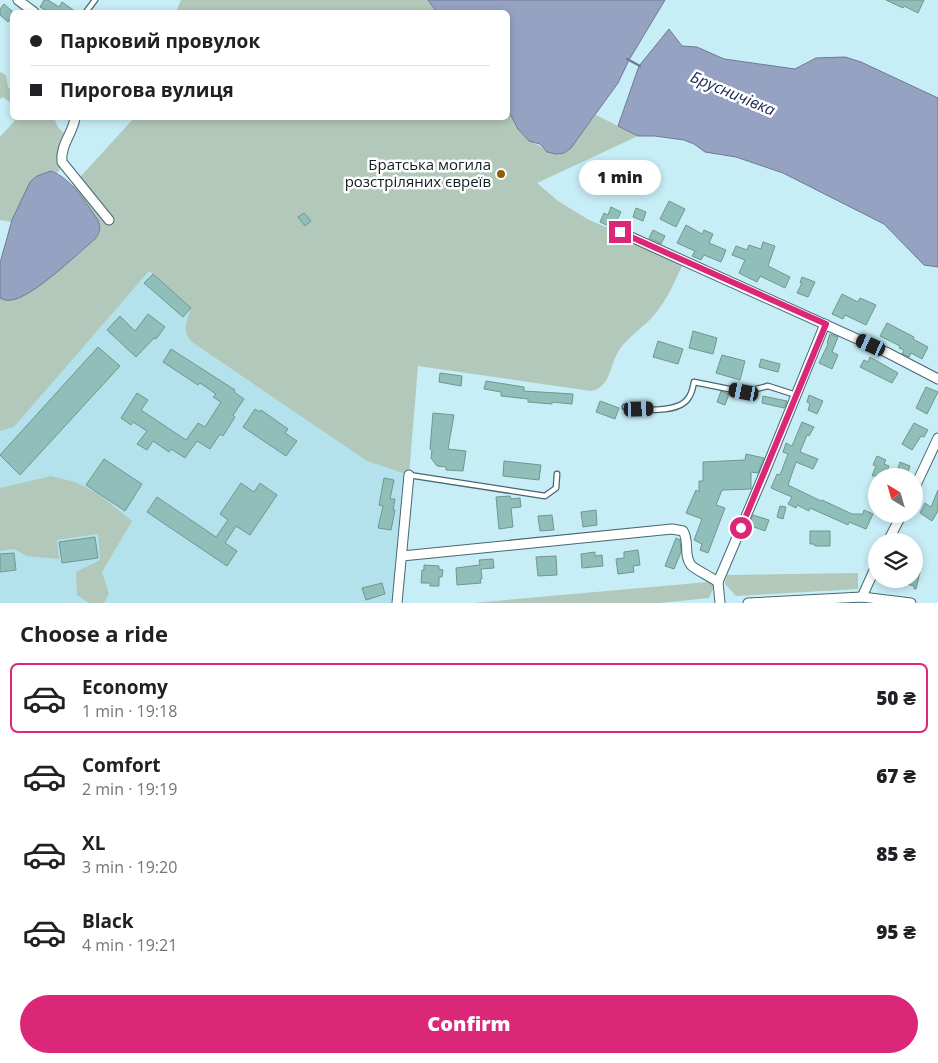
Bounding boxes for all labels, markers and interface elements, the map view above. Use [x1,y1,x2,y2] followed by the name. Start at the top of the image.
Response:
[60,28,260,54] text: Парковий провулок
[687,65,779,121] water label: Брусничівка
[60,77,234,103] text: Пирогова вулиця
[345,154,491,191] place label: Братська могила розстріляних євреїв
[579,160,661,194] callout: 1 min
[597,166,643,188] text: 1 min
[495,168,507,180] marker: Братська могила розстріляних євреїв
[609,221,631,243] route end
[854,332,887,358] car
[727,382,760,402] car
[623,401,654,417] car
[868,468,922,522] north arrow
[868,468,923,588] map controls
[730,517,752,539] route start
[868,533,923,588] button: layers
[20,618,168,648] text: Choose a ride
[82,674,168,700] text: Economy
[22,676,67,721] icon: car
[876,685,916,711] text: 50 ₴
[82,700,177,722] text: 1 min · 19:18
[82,752,161,778] text: Comfort
[22,754,67,799] icon: car
[876,763,916,789] text: 67 ₴
[82,778,177,800] text: 2 min · 19:19
[82,830,105,856] text: XL
[22,832,67,877] icon: car
[876,841,916,867] text: 85 ₴
[82,856,177,878] text: 3 min · 19:20
[82,908,134,934] text: Black
[22,910,67,955] icon: car
[876,919,916,945] text: 95 ₴
[82,934,177,956] text: 4 min · 19:21
[20,995,918,1053] button: Confirm

